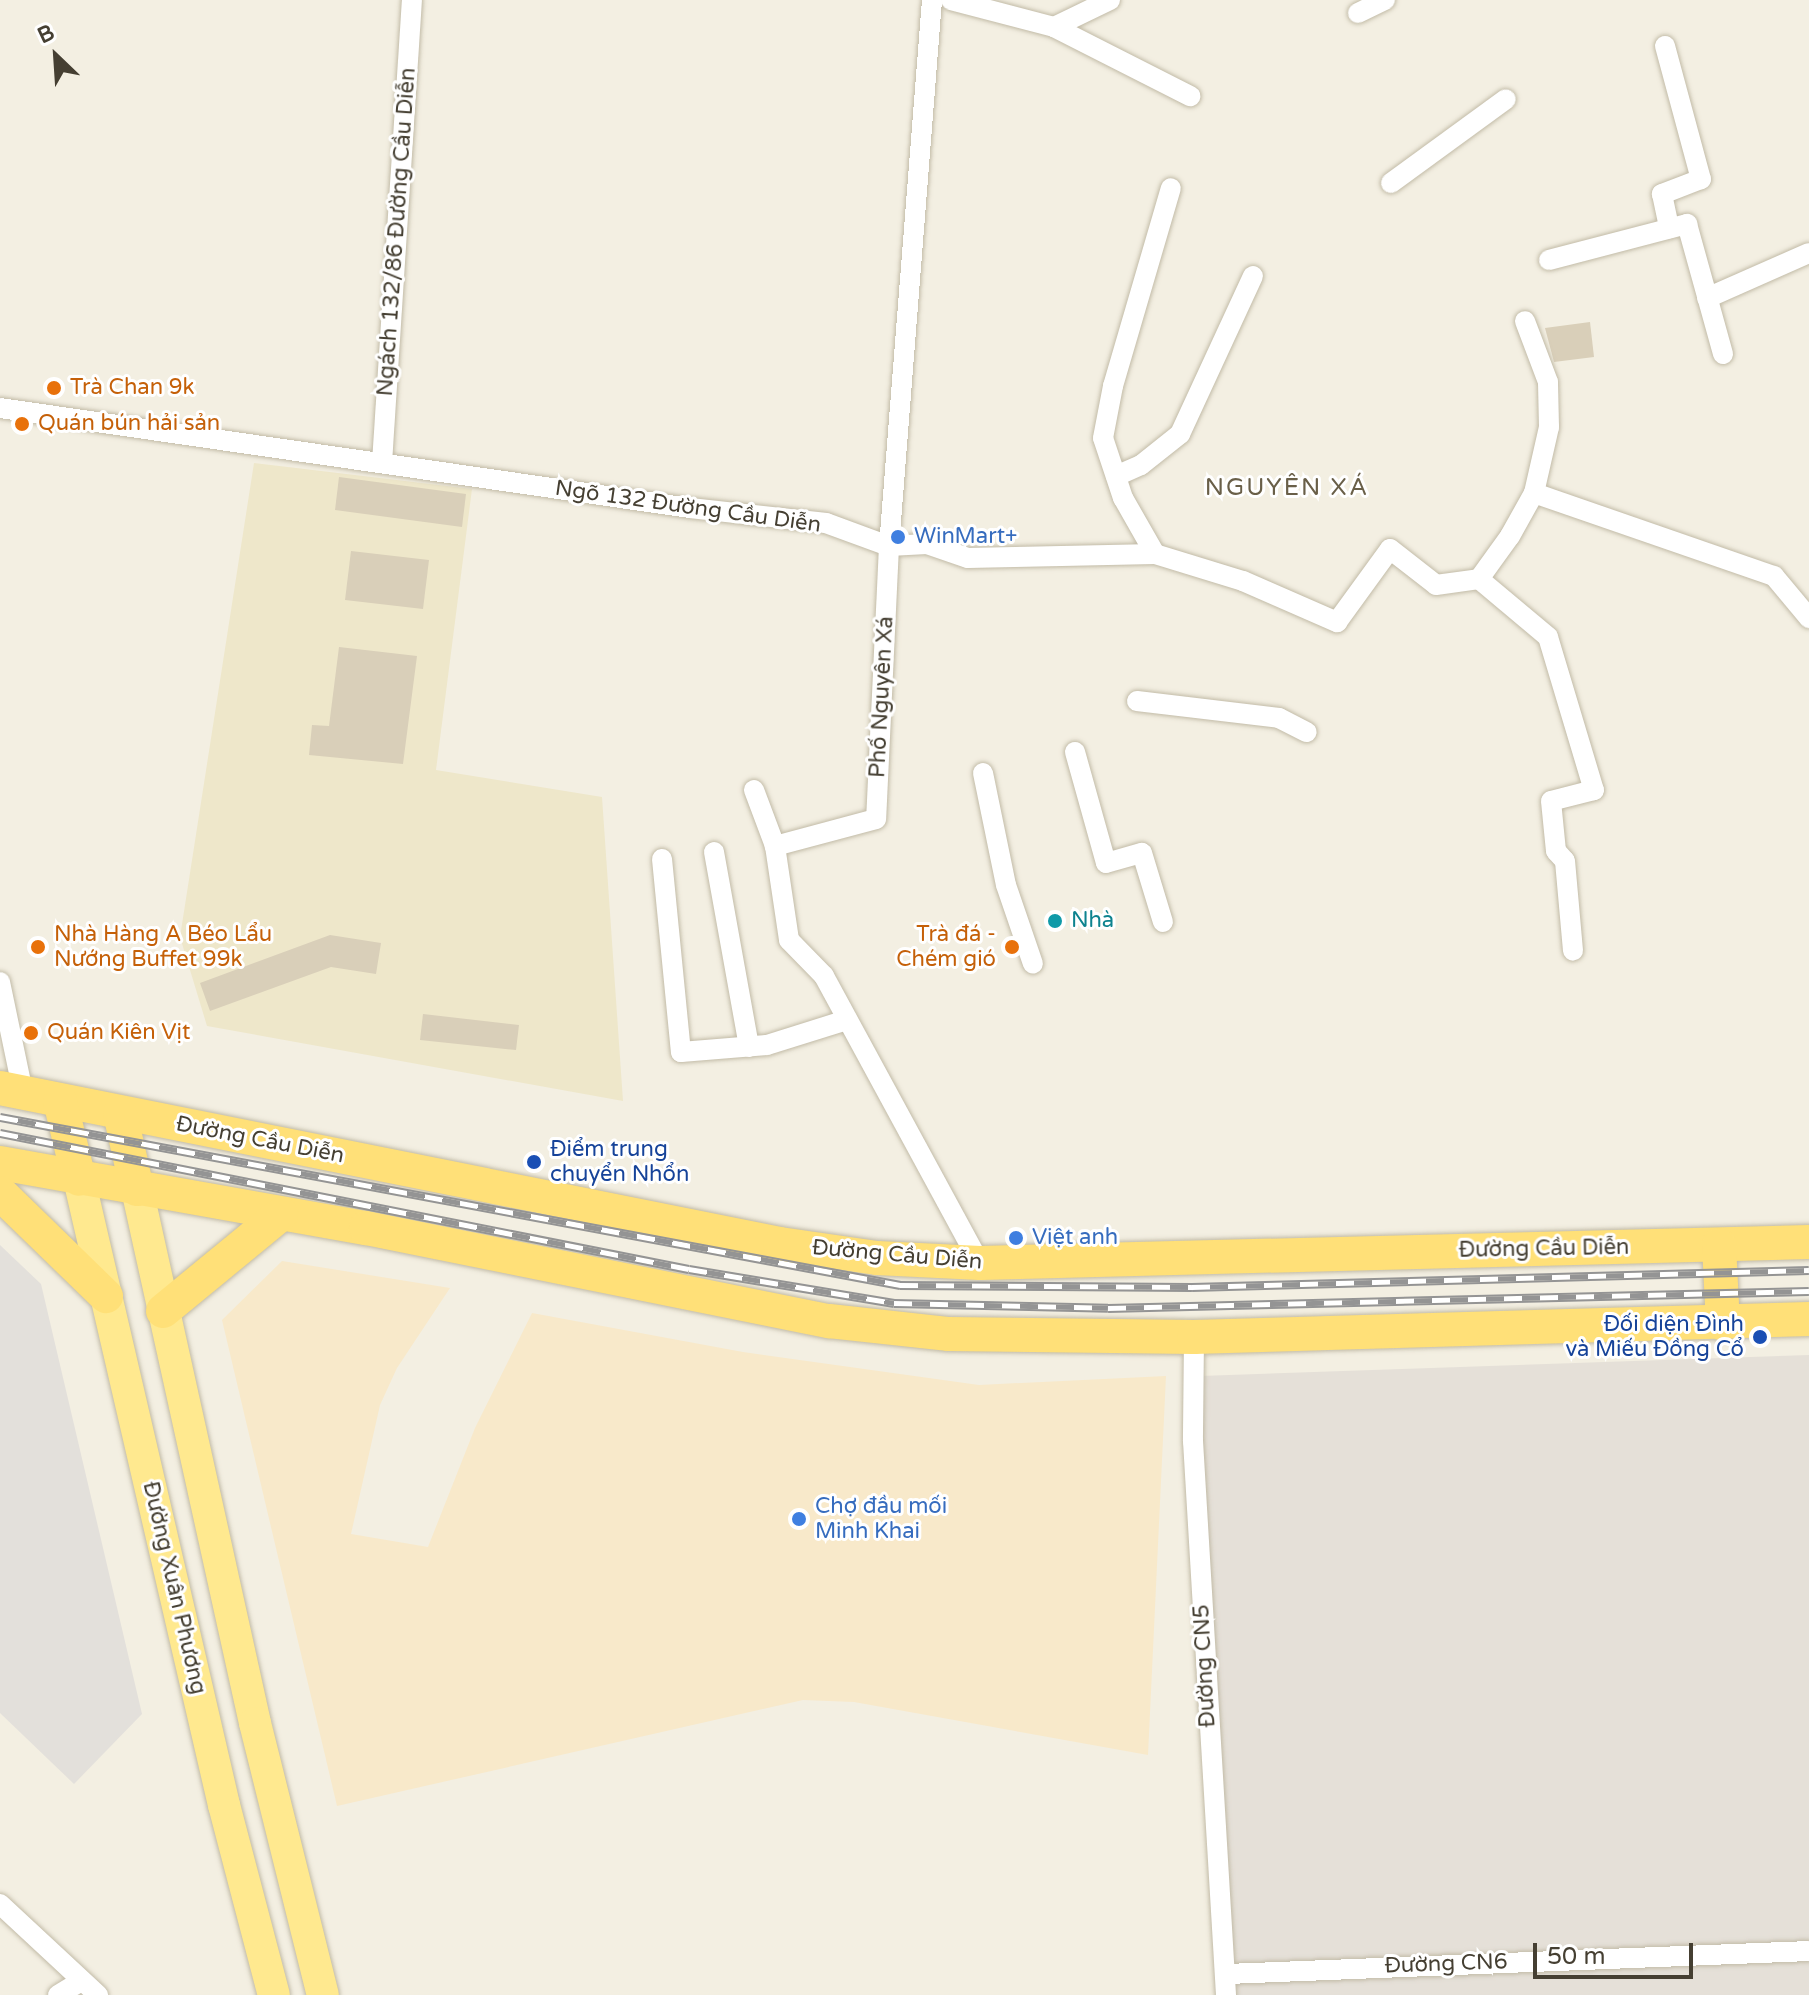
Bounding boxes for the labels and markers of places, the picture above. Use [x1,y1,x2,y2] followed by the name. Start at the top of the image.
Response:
[70,375,195,401] place label: Trà Chan 9k
[45,379,63,397] marker: Trà Chan 9k
[38,411,220,437] place label: Quán bún hải sản
[13,415,31,433] marker: Quán bún hải sản
[914,524,1017,550] place label: WinMart+
[889,528,907,546] marker: WinMart+
[1071,908,1114,934] place label: Nhà
[1046,912,1064,930] marker: Nhà
[54,921,272,972] place label: Nhà Hàng A Béo Lẩu Nướng Buffet 99k
[896,921,996,972] place label: Trà đá - Chém gió
[29,938,47,956] marker: Nhà Hàng A Béo Lẩu Nướng Buffet 99k
[1003,938,1021,956] marker: Trà đá - Chém gió
[47,1020,190,1046] place label: Quán Kiên Vịt
[22,1024,40,1042] marker: Quán Kiên Vịt
[550,1136,689,1188] place label: Điểm trung chuyển Nhổn
[525,1153,543,1171] marker: Điểm trung chuyển Nhổn
[1032,1225,1118,1251] place label: Việt anh
[1007,1229,1025,1247] marker: Việt anh
[1565,1311,1744,1362] place label: Đối diện Đình và Miếu Đồng Cổ
[1751,1328,1769,1346] marker: Đối diện Đình và Miếu Đồng Cổ
[815,1493,947,1544] place label: Chợ đầu mối Minh Khai
[790,1510,808,1528] marker: Chợ đầu mối Minh Khai

